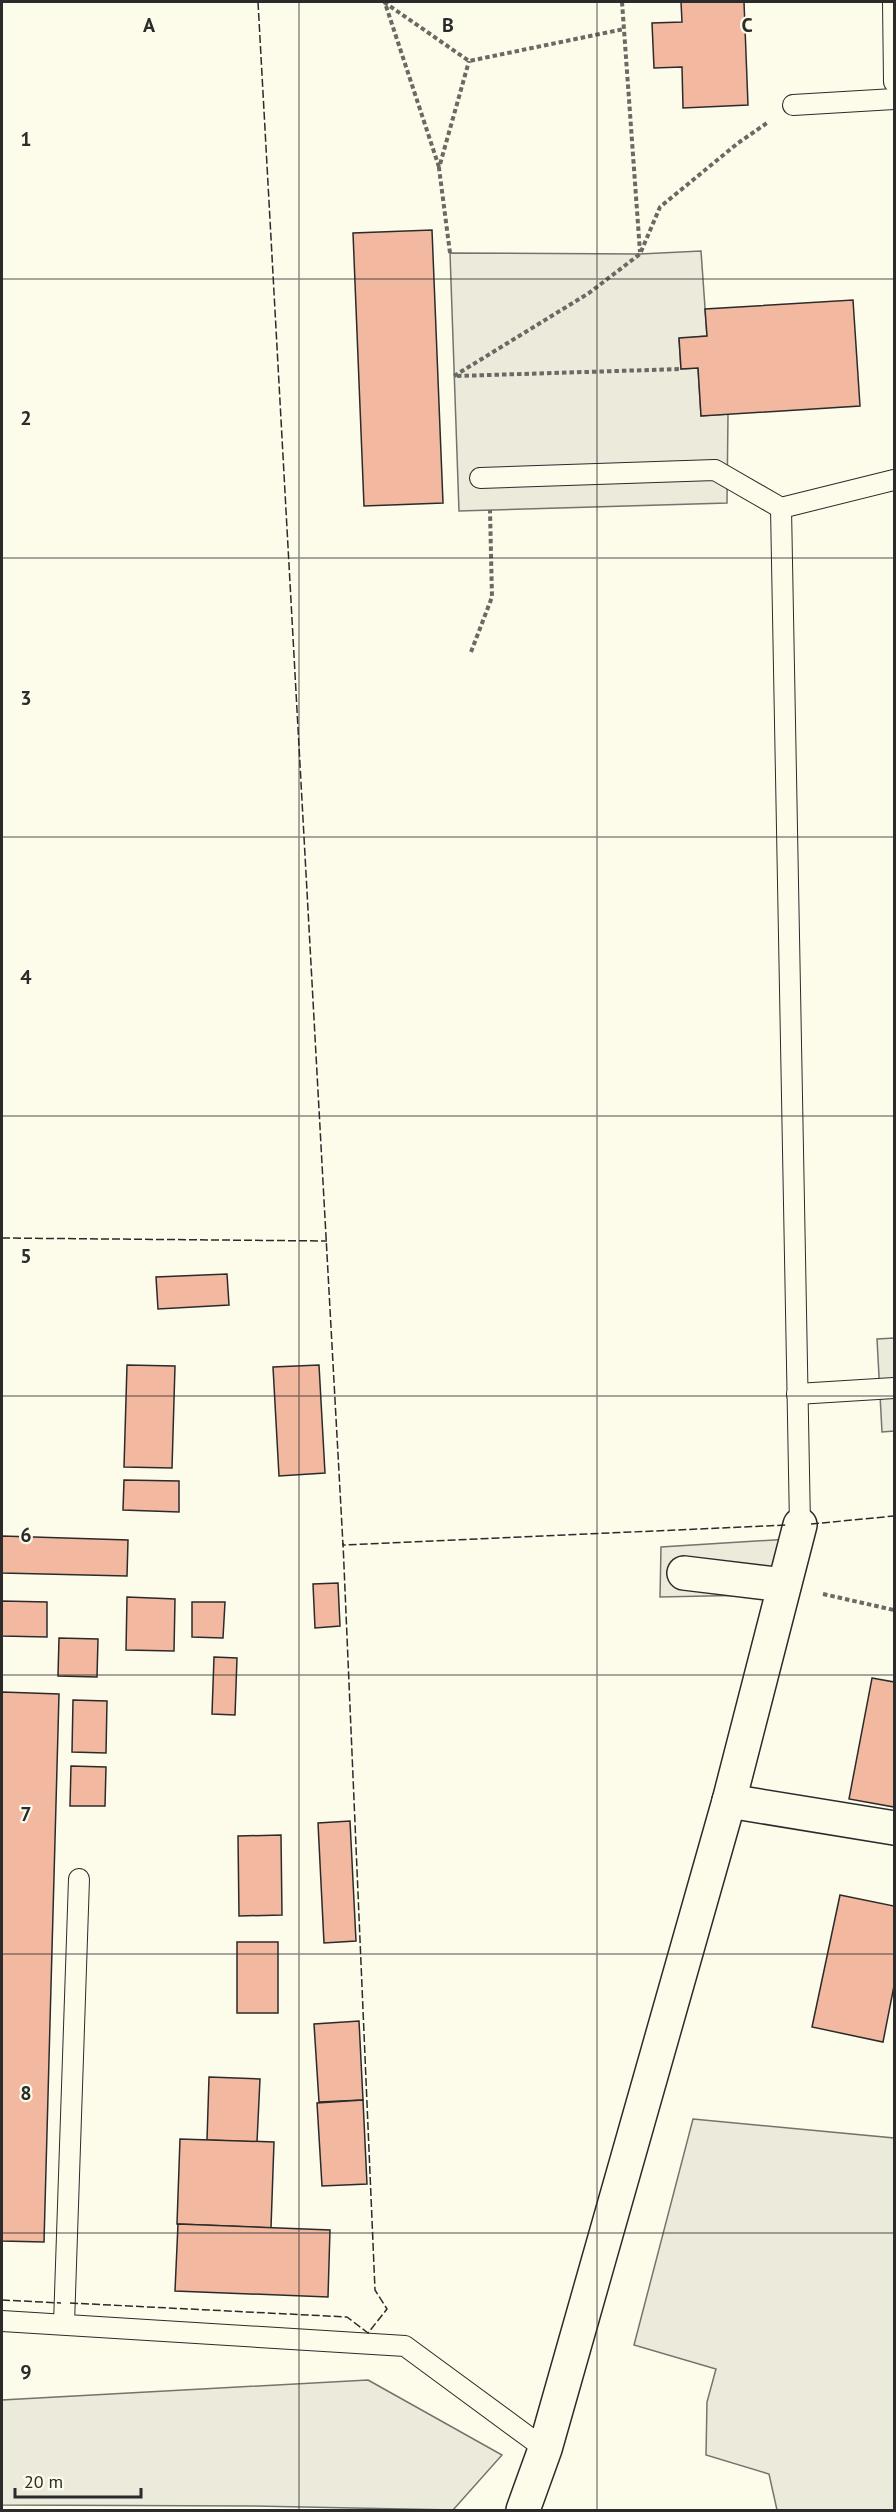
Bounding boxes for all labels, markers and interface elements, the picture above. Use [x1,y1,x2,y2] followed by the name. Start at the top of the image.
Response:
[143,12,156,38] text: A
[442,12,454,38] text: B
[741,12,753,38] text: C
[20,126,32,152] text: 1
[20,405,32,431] text: 2
[20,685,32,711] text: 3
[20,964,32,990] text: 4
[20,1243,32,1269] text: 5
[20,1522,32,1548] text: 6
[20,1801,32,1827] text: 7
[20,2080,32,2106] text: 8
[20,2359,32,2385] text: 9
[15,2461,141,2499] scale bar
[24,2470,63,2493] text: 20 m

